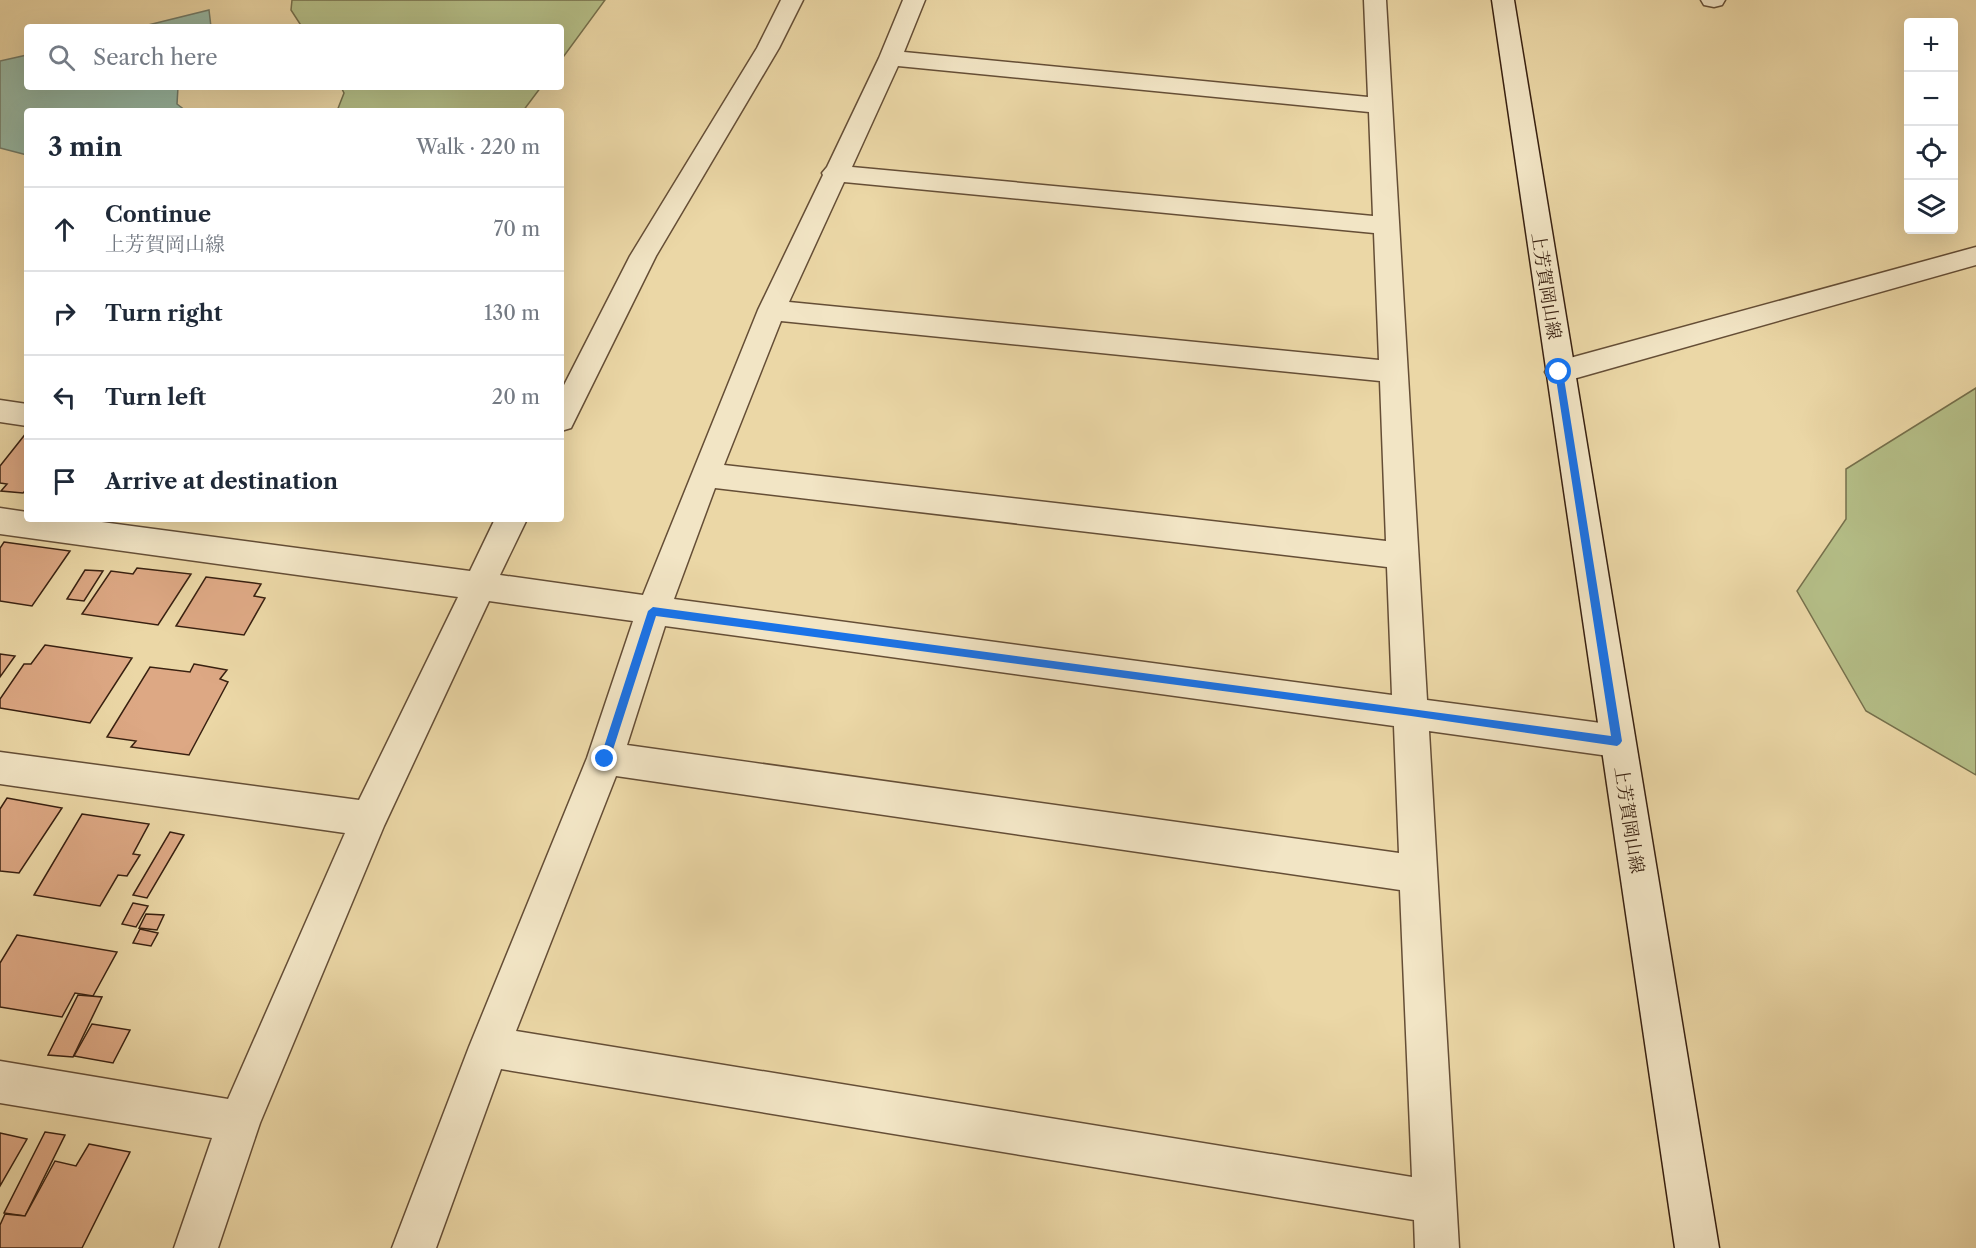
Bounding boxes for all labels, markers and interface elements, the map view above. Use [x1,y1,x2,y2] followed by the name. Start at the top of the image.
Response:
[1904,18,1958,234] map controls
[1904,18,1958,72] button: +
[24,24,564,90] search box
[45,41,78,74] icon: search
[93,44,218,71] text: Search here
[1904,72,1958,126] button: −
[1904,126,1958,180] button: locate
[48,131,122,163] text: 3 min
[416,135,540,159] text: Walk · 220 m
[1904,180,1958,234] button: layers
[105,201,211,228] text: Continue
[48,213,81,246] icon: ahead
[494,217,540,241] text: 70 m
[1527,231,1565,341] street label: 上芳賀岡山線
[105,232,225,256] text: 上芳賀岡山線
[48,297,81,330] icon: right
[105,300,223,327] text: Turn right
[484,301,540,325] text: 130 m
[1545,358,1571,384] route start
[48,381,81,414] icon: left
[105,384,206,411] text: Turn left
[492,385,540,409] text: 20 m
[48,465,81,498] icon: arrive
[105,468,338,495] text: Arrive at destination
[591,745,617,771] route end
[1610,765,1648,875] street label: 上芳賀岡山線

